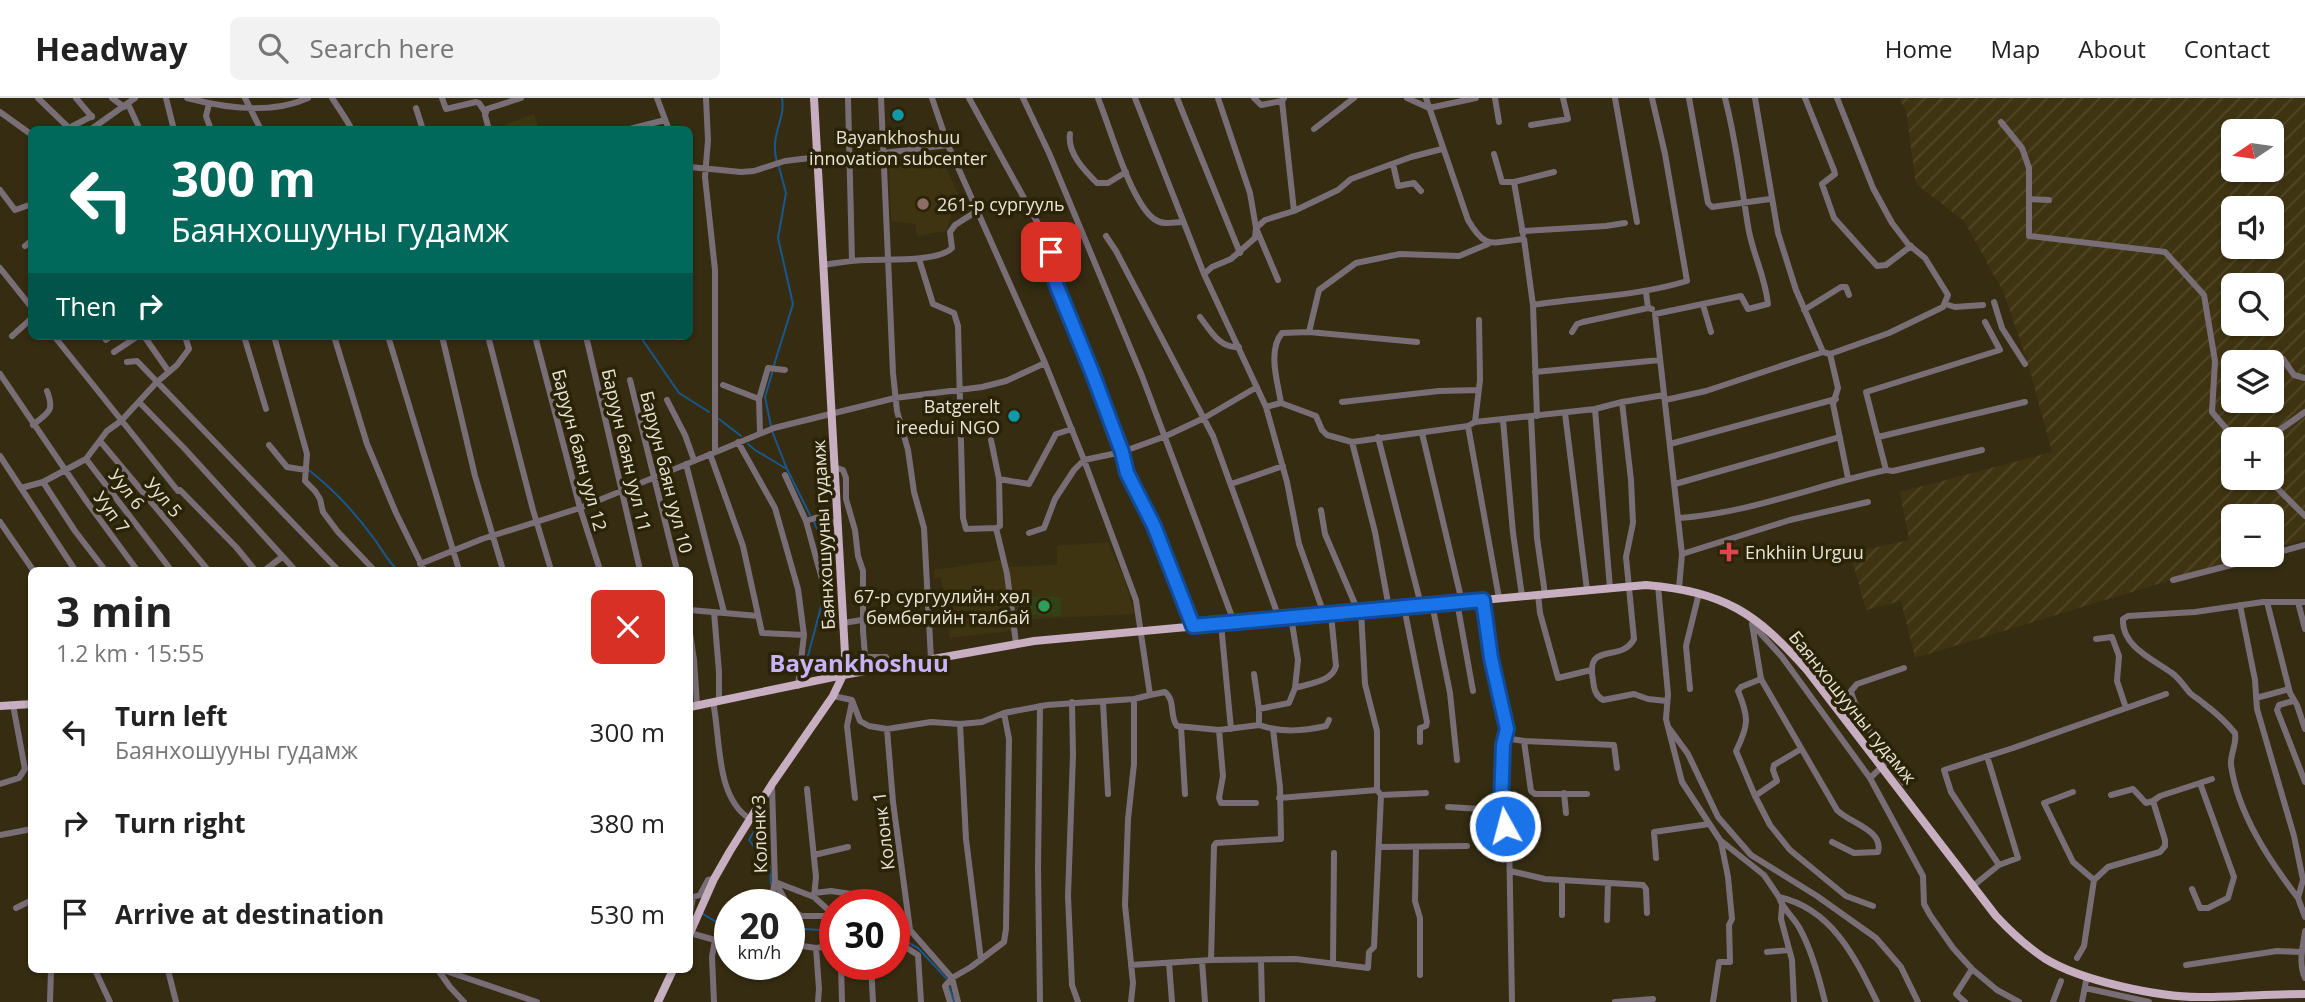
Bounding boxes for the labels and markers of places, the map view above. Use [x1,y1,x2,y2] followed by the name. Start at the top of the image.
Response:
[890,107,906,123] marker: Bayankhoshuu innovation subcenter
[809,125,988,170] place label: Bayankhoshuu innovation subcenter
[937,192,1065,216] place label: 261-р сургууль
[915,196,931,212] marker: 261-р сургууль
[1021,222,1081,282] pin
[896,394,1000,439] place label: Batgerelt ireedui NGO
[1006,408,1022,424] marker: Batgerelt ireedui NGO
[1745,540,1864,564] place label: Enkhiin Urguu
[1719,542,1739,562] marker: Enkhiin Urguu
[854,584,1030,629] place label: 67-р сургуулийн хөл бөмбөгийн талбай
[1036,598,1052,614] marker: 67-р сургуулийн хөл бөмбөгийн талбай

